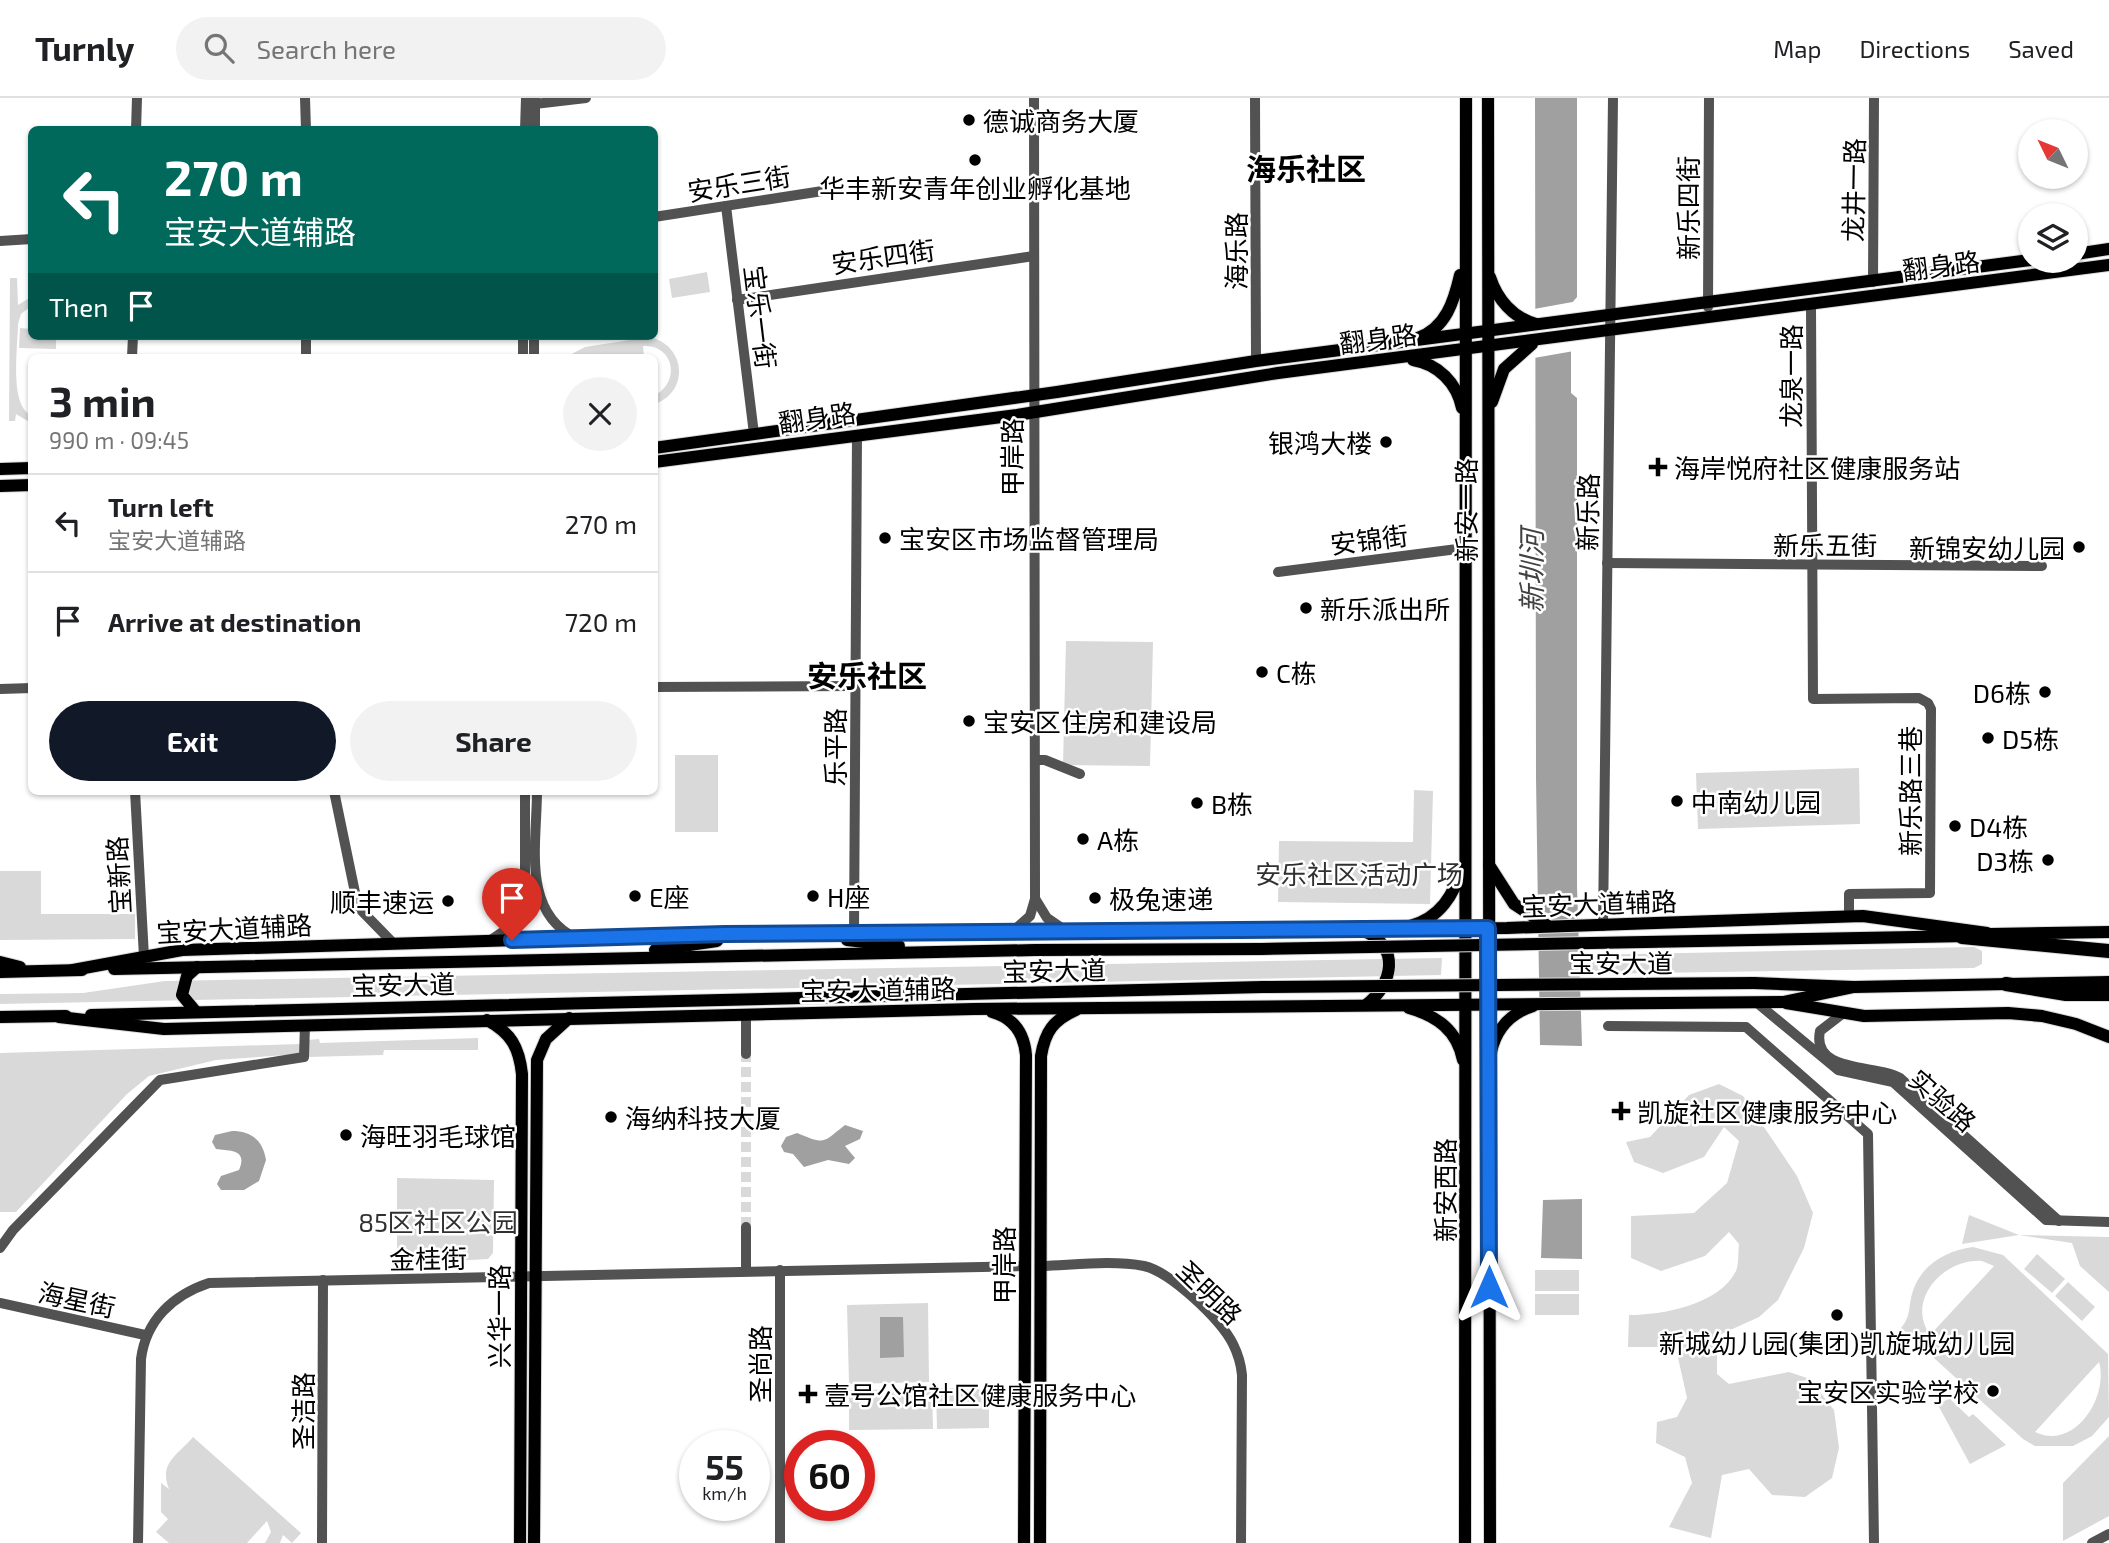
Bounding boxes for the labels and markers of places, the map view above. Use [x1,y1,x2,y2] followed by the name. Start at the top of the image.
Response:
[983,105,1139,136] place label: 德诚商务大厦
[961,112,977,128] marker: 德诚商务大厦
[967,152,983,168] marker: 华丰新安青年创业孵化基地
[819,172,1131,203] place label: 华丰新安青年创业孵化基地
[1268,427,1372,458] place label: 银鸿大楼
[1378,434,1394,450] marker: 银鸿大楼
[1674,452,1960,483] place label: 海岸悦府社区健康服务站
[1648,457,1668,477] marker: 海岸悦府社区健康服务站
[899,523,1159,554] place label: 宝安区市场监督管理局
[877,530,893,546] marker: 宝安区市场监督管理局
[1909,532,2065,563] place label: 新锦安幼儿园
[2071,539,2087,555] marker: 新锦安幼儿园
[1320,593,1450,624] place label: 新乐派出所
[1298,600,1314,616] marker: 新乐派出所
[1276,657,1317,688] place label: C栋
[1254,664,1270,680] marker: C栋
[1973,677,2031,708] place label: D6栋
[2037,684,2053,700] marker: D6栋
[983,706,1217,737] place label: 宝安区住房和建设局
[961,713,977,729] marker: 宝安区住房和建设局
[2002,723,2059,754] place label: D5栋
[1980,730,1996,746] marker: D5栋
[1691,786,1821,817] place label: 中南幼儿园
[1211,788,1253,819] place label: B栋
[1669,793,1685,809] marker: 中南幼儿园
[1189,795,1205,811] marker: B栋
[1969,811,2028,842] place label: D4栋
[1947,818,1963,834] marker: D4栋
[1097,824,1139,855] place label: A栋
[1075,831,1091,847] marker: A栋
[1976,845,2034,876] place label: D3栋
[2040,852,2056,868] marker: D3栋
[482,868,542,940] pin
[649,881,690,912] place label: E座
[827,881,870,912] place label: H座
[1109,883,1213,914] place label: 极兔速递
[330,886,434,917] place label: 顺丰速运
[627,888,643,904] marker: E座
[805,888,821,904] marker: H座
[1087,890,1103,906] marker: 极兔速递
[440,893,456,909] marker: 顺丰速运
[1637,1096,1897,1127] place label: 凯旋社区健康服务中心
[1611,1101,1631,1121] marker: 凯旋社区健康服务中心
[625,1102,781,1133] place label: 海纳科技大厦
[603,1109,619,1125] marker: 海纳科技大厦
[360,1120,516,1151] place label: 海旺羽毛球馆
[338,1127,354,1143] marker: 海旺羽毛球馆
[1829,1307,1845,1323] marker: 新城幼儿园(集团)凯旋城幼儿园
[1659,1327,2015,1358] place label: 新城幼儿园(集团)凯旋城幼儿园
[1797,1376,1979,1407] place label: 宝安区实验学校
[824,1379,1136,1410] place label: 壹号公馆社区健康服务中心
[1985,1383,2001,1399] marker: 宝安区实验学校
[798,1384,818,1404] marker: 壹号公馆社区健康服务中心

